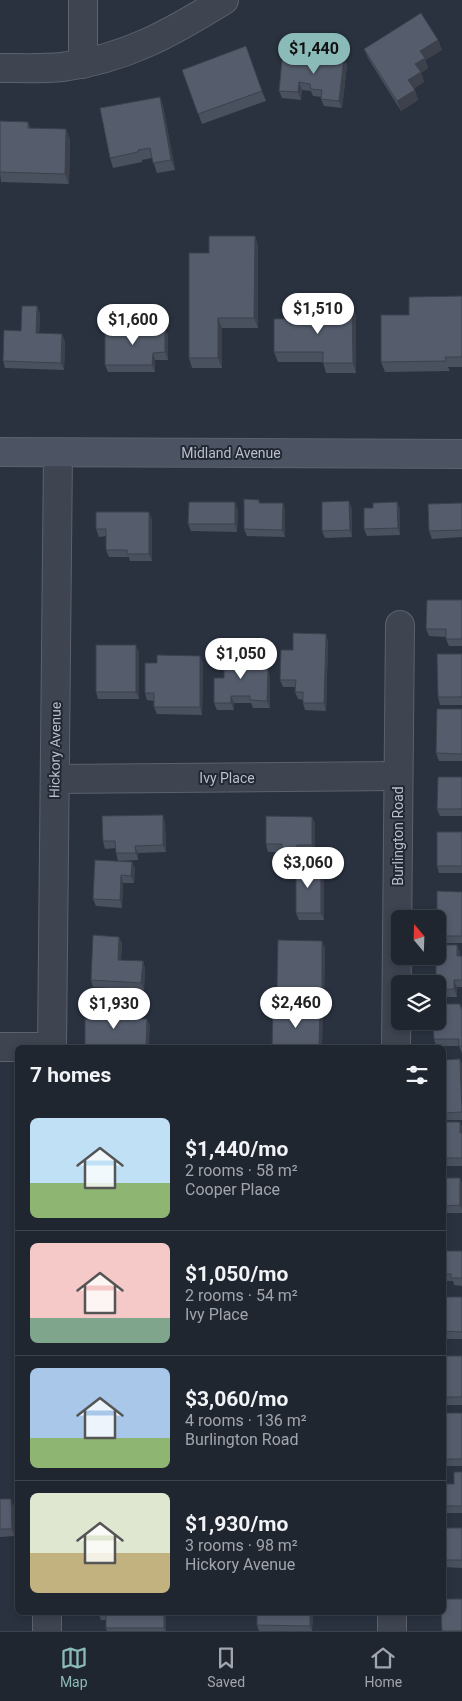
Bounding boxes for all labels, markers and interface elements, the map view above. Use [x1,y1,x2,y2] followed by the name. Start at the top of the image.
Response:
[273,32,355,75] pin: $1,440
[289,39,339,58] text: $1,440
[277,292,359,335] pin: $1,510
[293,299,343,318] text: $1,510
[92,304,174,346] pin: $1,600
[108,310,158,329] text: $1,600
[181,445,281,461] street label: Midland Avenue
[200,638,282,680] pin: $1,050
[216,644,266,663] text: $1,050
[46,702,64,798] street label: Hickory Avenue
[199,770,255,786] street label: Ivy Place
[390,786,406,886] street label: Burlington Road
[267,846,349,889] pin: $3,060
[283,853,333,872] text: $3,060
[391,910,446,965] north arrow
[391,910,446,1030] map controls
[391,975,446,1030] button: layers
[255,986,337,1029] pin: $2,460
[73,988,155,1030] pin: $1,930
[271,993,321,1012] text: $2,460
[89,994,139,1013] text: $1,930
[403,1061,431,1089] icon: filters
[30,1063,111,1087] text: 7 homes
[185,1137,288,1161] text: $1,440/mo
[70,1138,130,1198] icon: home
[185,1161,298,1180] text: 2 rooms · 58 m²
[185,1180,280,1199] text: Cooper Place
[185,1262,288,1286] text: $1,050/mo
[70,1263,130,1323] icon: home
[185,1286,298,1305] text: 2 rooms · 54 m²
[185,1305,248,1324] text: Ivy Place
[185,1387,288,1411] text: $3,060/mo
[70,1388,130,1448] icon: home
[185,1411,307,1430] text: 4 rooms · 136 m²
[185,1430,299,1449] text: Burlington Road
[185,1512,288,1536] text: $1,930/mo
[70,1513,130,1573] icon: home
[185,1536,298,1555] text: 3 rooms · 98 m²
[185,1555,295,1574] text: Hickory Avenue
[60,1644,88,1690] tab: Map
[207,1644,245,1690] tab: Saved
[365,1644,402,1690] tab: Home

